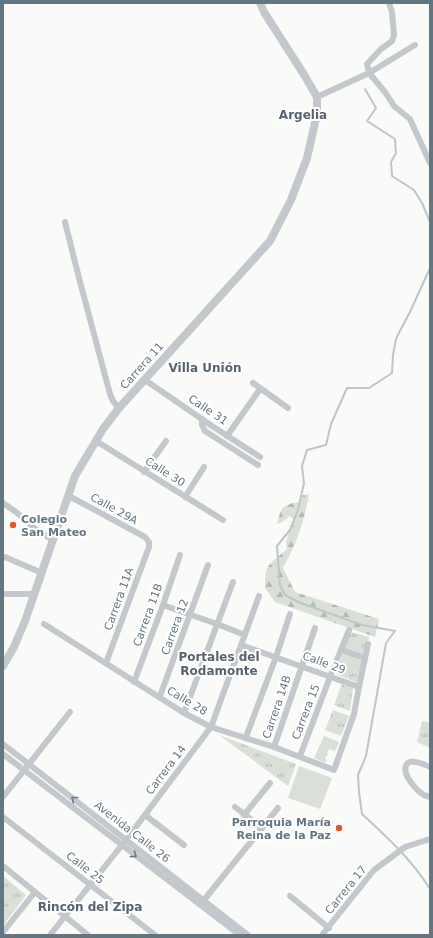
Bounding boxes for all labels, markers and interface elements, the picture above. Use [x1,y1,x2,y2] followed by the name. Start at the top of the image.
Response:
[279,108,327,122] district label: Argelia
[118,340,166,392] street label: Carrera 11
[169,361,241,375] district label: Villa Unión
[186,392,230,428] street label: Calle 31
[143,455,187,489] street label: Calle 30
[88,491,140,528] street label: Calle 29A
[21,513,87,539] place label: Colegio San Mateo
[8,520,18,530] marker: Colegio San Mateo
[102,565,137,632] street label: Carrera 11A
[131,582,165,648] street label: Carrera 11B
[159,597,191,657] street label: Carrera 12
[301,649,347,677] street label: Calle 29
[178,650,260,678] district label: Portales del Rodamonte
[260,674,294,740] street label: Carrera 14B
[289,682,323,742] street label: Carrera 15
[164,684,210,718] street label: Calle 28
[143,743,189,797] street label: Carrera 14
[71,797,78,804] one-way arrow
[92,798,172,866] street label: Avenida Calle 26
[232,816,331,842] place label: Parroquia María Reina de la Paz
[334,823,344,833] marker: Parroquia María Reina de la Paz
[63,849,107,887] street label: Calle 25
[130,850,137,857] one-way arrow
[323,863,369,917] street label: Carrera 17
[38,900,142,914] district label: Rincón del Zipa

